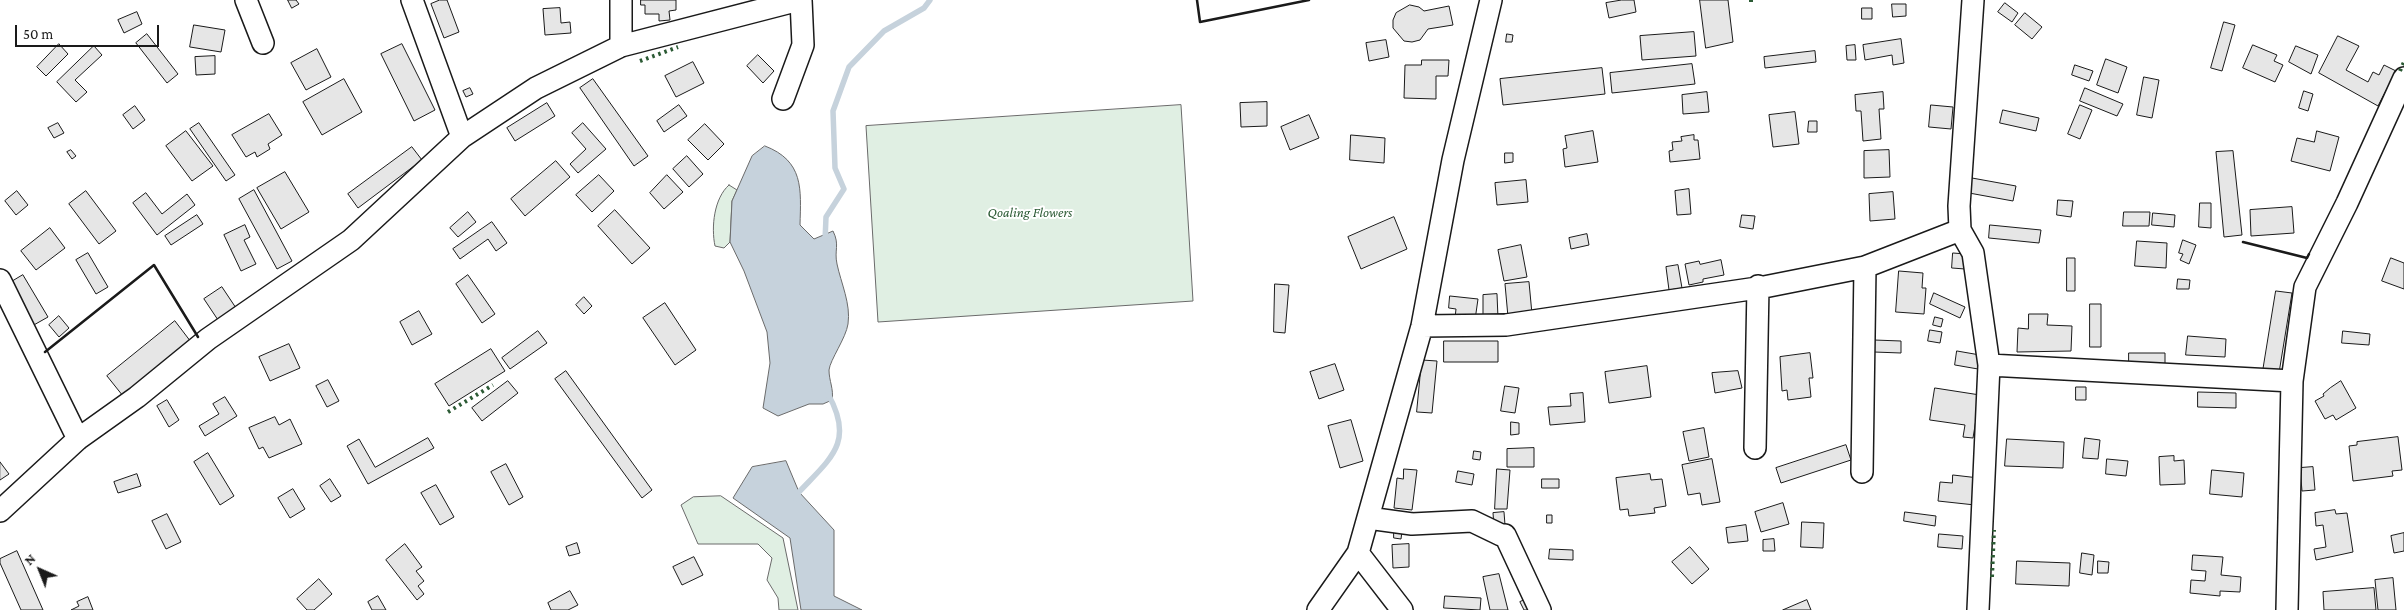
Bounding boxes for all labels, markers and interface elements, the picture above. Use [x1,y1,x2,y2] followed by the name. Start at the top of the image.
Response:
[18,15,161,47] scale bar
[23,26,53,42] text: 50 m
[988,205,1072,221] park label: Qoaling Flowers
[15,545,65,595] north arrow
[21,550,39,568] text: N

